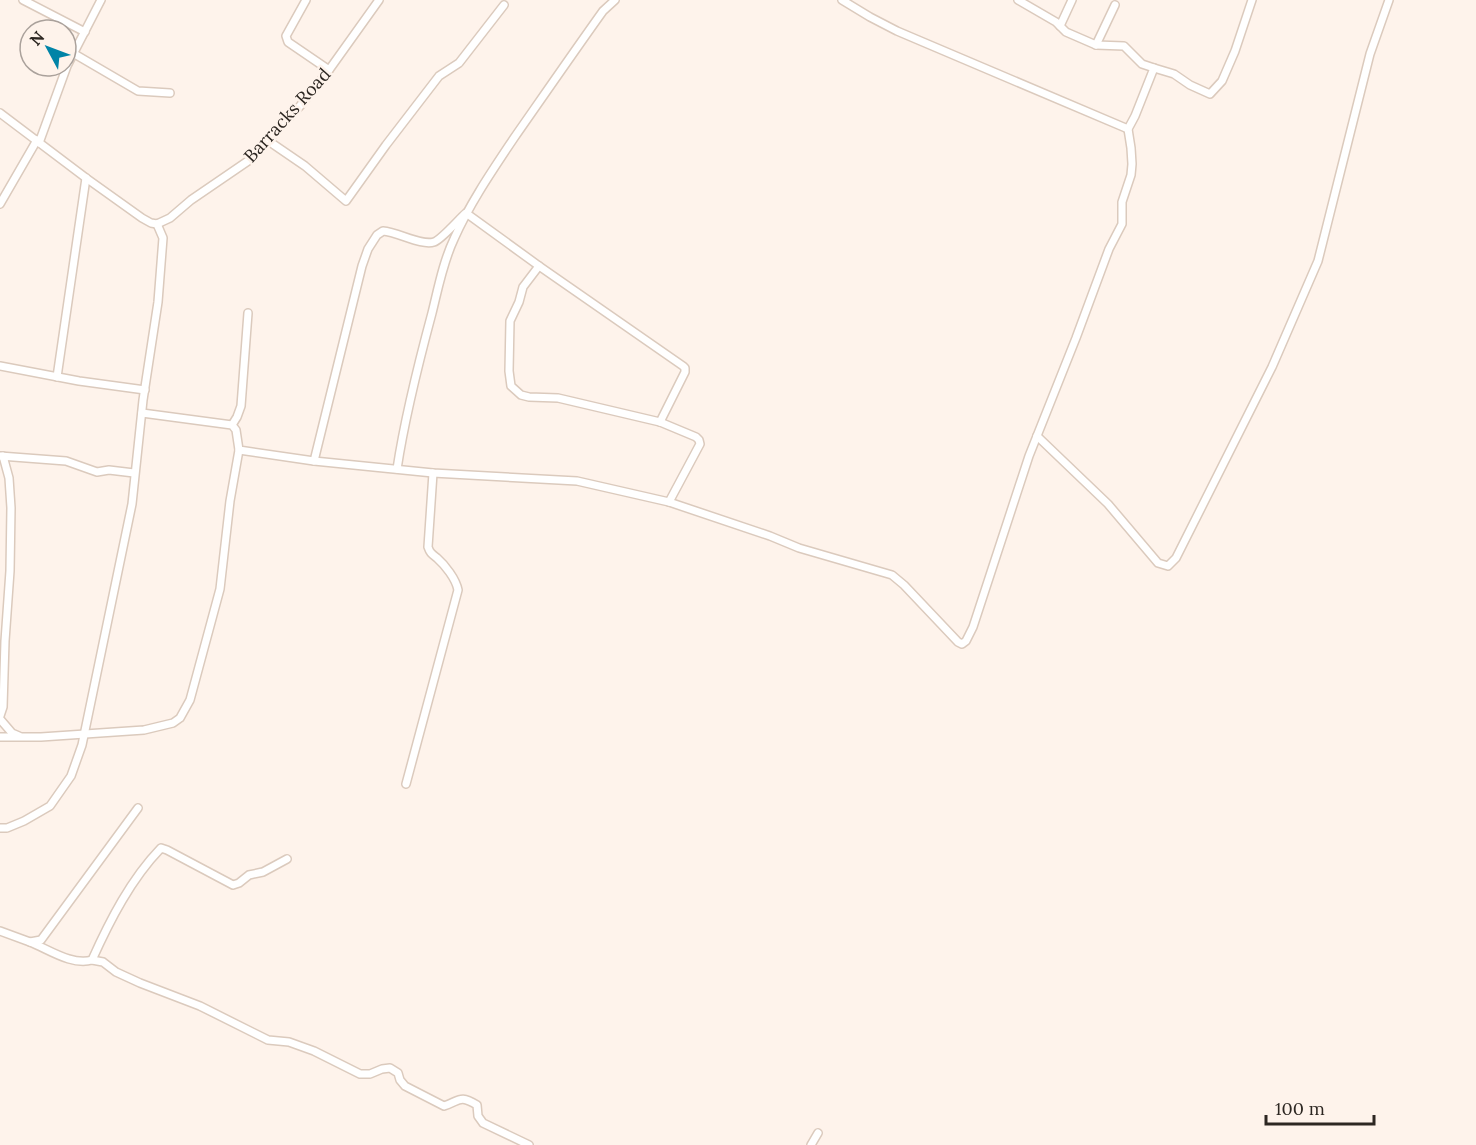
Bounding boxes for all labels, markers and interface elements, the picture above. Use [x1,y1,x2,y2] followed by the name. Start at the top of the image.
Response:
[18,18,78,78] north arrow
[25,27,48,49] text: N
[239,63,336,167] street label: Barracks Road
[1266,1088,1374,1126] scale bar
[1275,1097,1325,1120] text: 100 m

